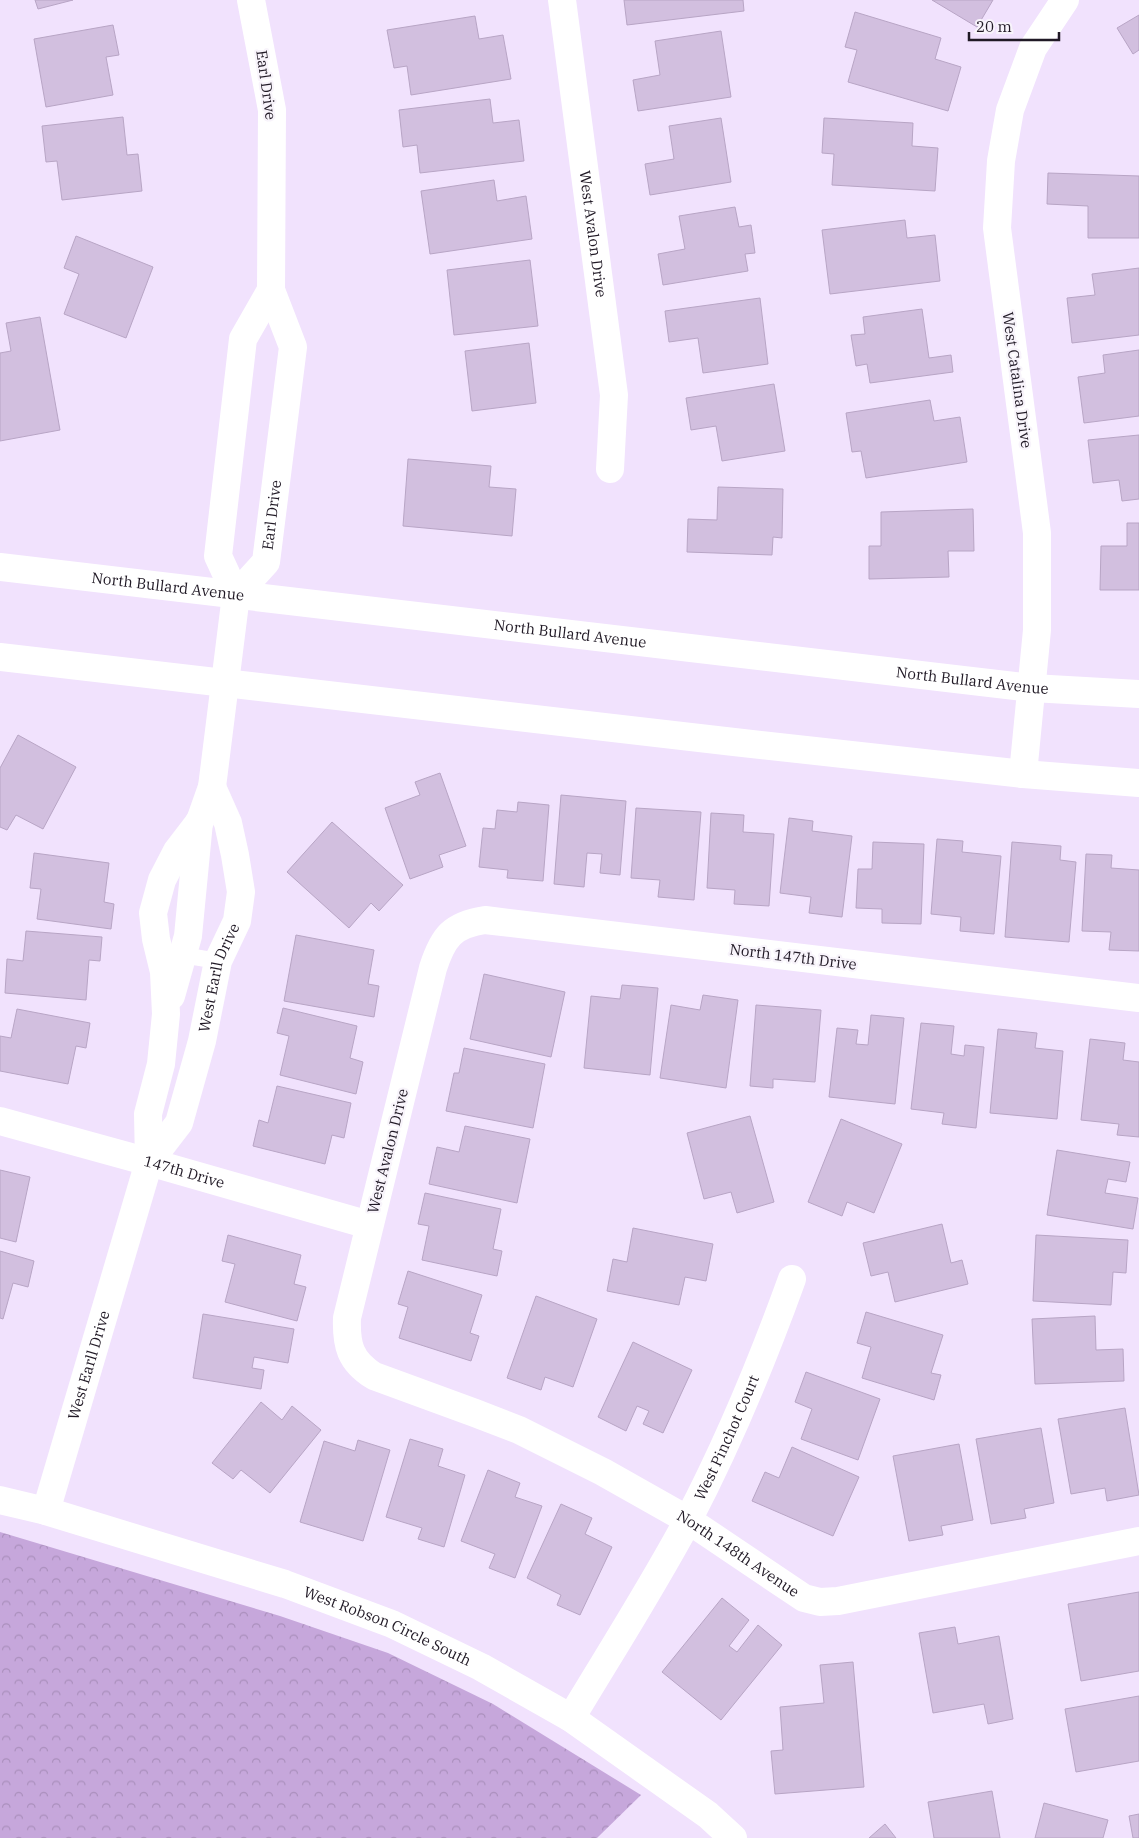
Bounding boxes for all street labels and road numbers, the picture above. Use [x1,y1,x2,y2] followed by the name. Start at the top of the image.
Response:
[252,49,281,121] street label: Earl Drive
[576,169,611,299] street label: West Avalon Drive
[999,311,1036,449] street label: West Catalina Drive
[258,479,285,551] street label: Earl Drive
[91,568,245,605] street label: North Bullard Avenue
[493,615,647,652] street label: North Bullard Avenue
[895,662,1049,698] street label: North Bullard Avenue
[194,920,243,1034] street label: West Earll Drive
[728,939,858,974] street label: North 147th Drive
[363,1087,412,1215] street label: West Avalon Drive
[142,1151,227,1192] street label: 147th Drive
[63,1308,114,1422] street label: West Earll Drive
[690,1372,763,1503] street label: West Pinchot Court
[674,1506,803,1601] street label: North 148th Avenue
[301,1582,474,1670] street label: West Robson Circle South

